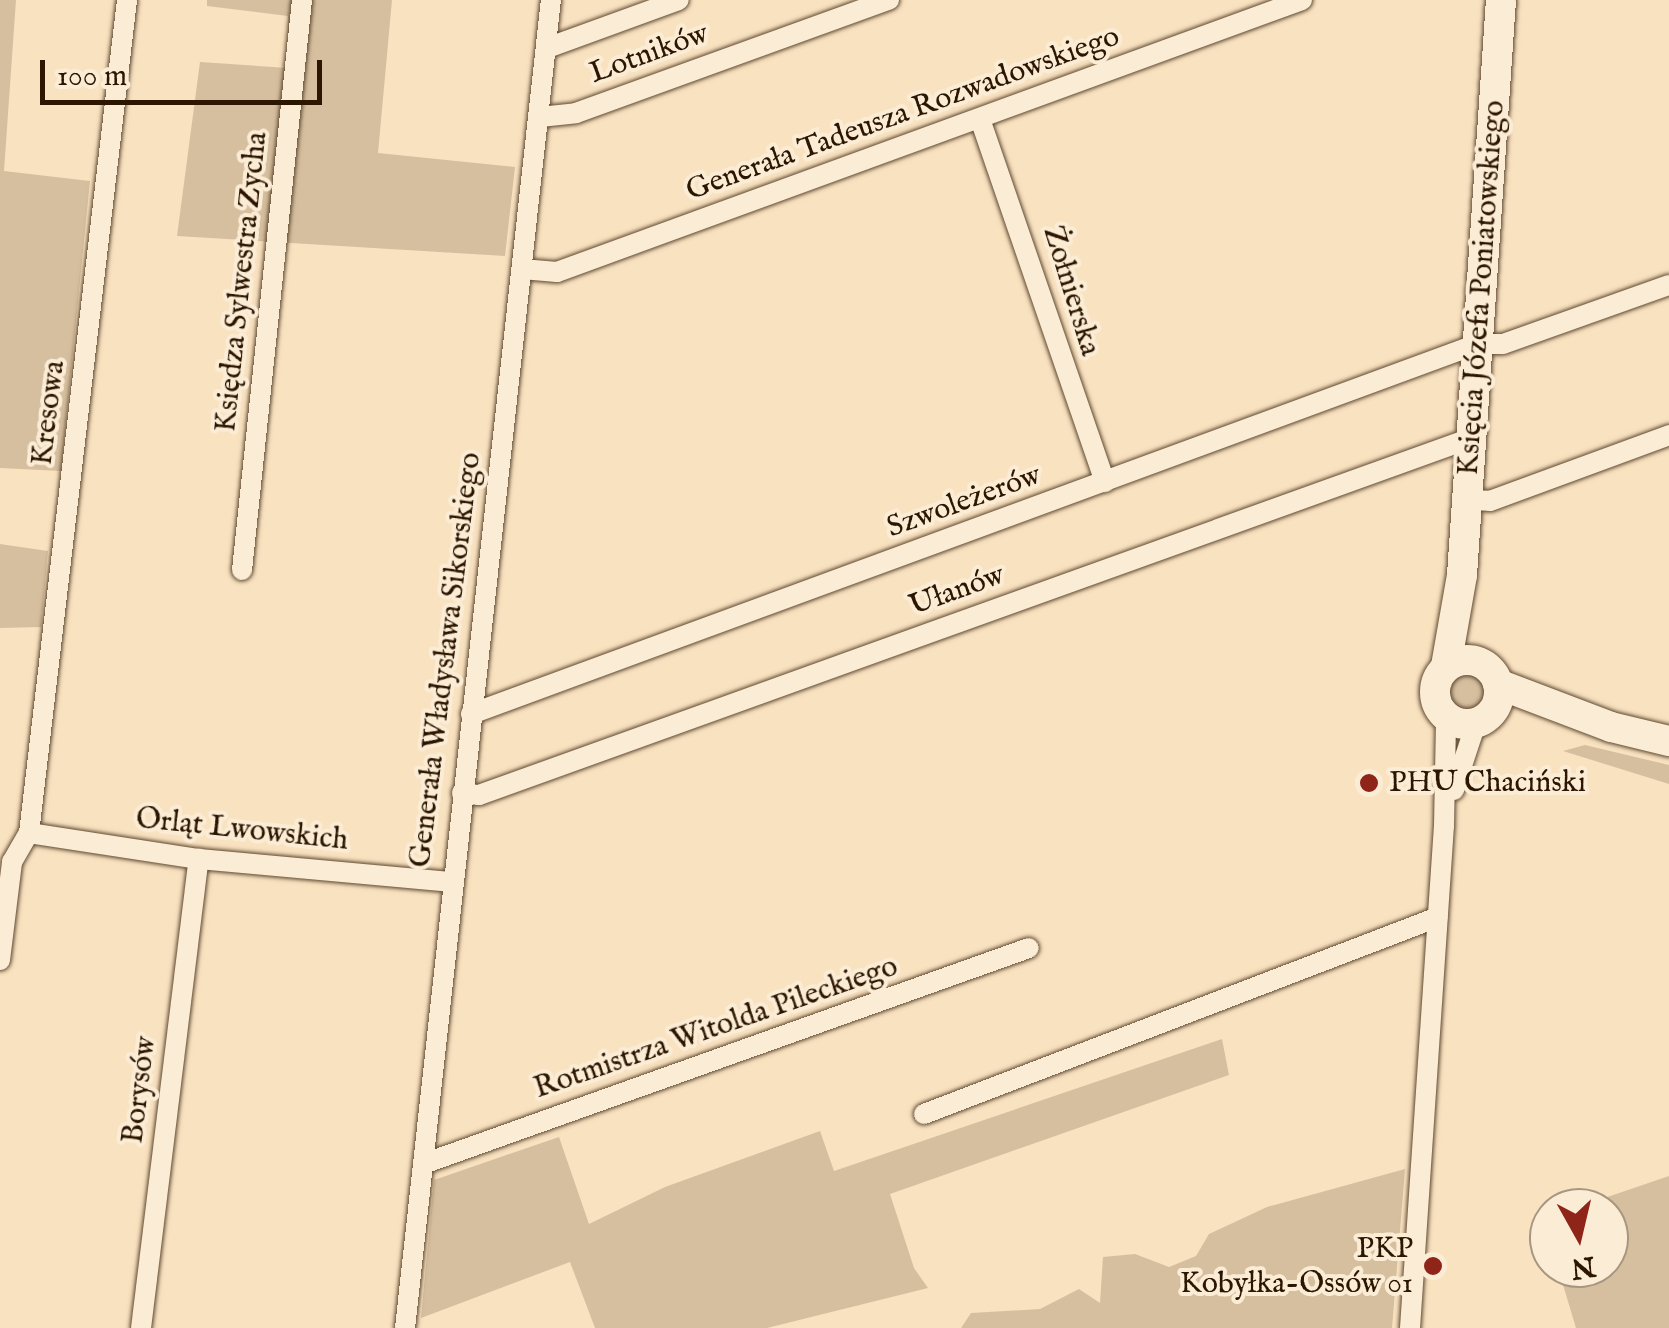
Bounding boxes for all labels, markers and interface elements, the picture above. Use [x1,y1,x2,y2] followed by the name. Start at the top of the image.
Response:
[585,16,713,92] street label: Lotników
[681,19,1125,209] street label: Generała Tadeusza Rozwadowskiego
[45,40,328,102] scale bar
[57,58,127,96] text: 100 m
[1451,99,1513,477] street label: Księcia Józefa Poniatowskiego
[208,130,276,434] street label: Księdza Sylwestra Zycha
[1034,222,1108,360] street label: Żołnierska
[25,358,73,468] street label: Kresowa
[403,450,489,870] street label: Generała Władysława Sikorskiego
[882,458,1046,546] street label: Szwoleżerów
[905,557,1009,625] street label: Ułanów
[1389,765,1586,801] place label: PHU Chaciński
[1358,772,1380,794] marker: PHU Chaciński
[134,801,350,859] street label: Orląt Lwowskich
[529,949,903,1107] street label: Rotmistrza Witolda Pileckiego
[116,1034,164,1146] street label: Borysów
[1529,1188,1629,1288] north arrow
[1180,1231,1413,1302] place label: PKP Kobyłka-Ossów 01
[1569,1247,1597,1285] text: N
[1422,1255,1444,1277] marker: PKP Kobyłka-Ossów 01

